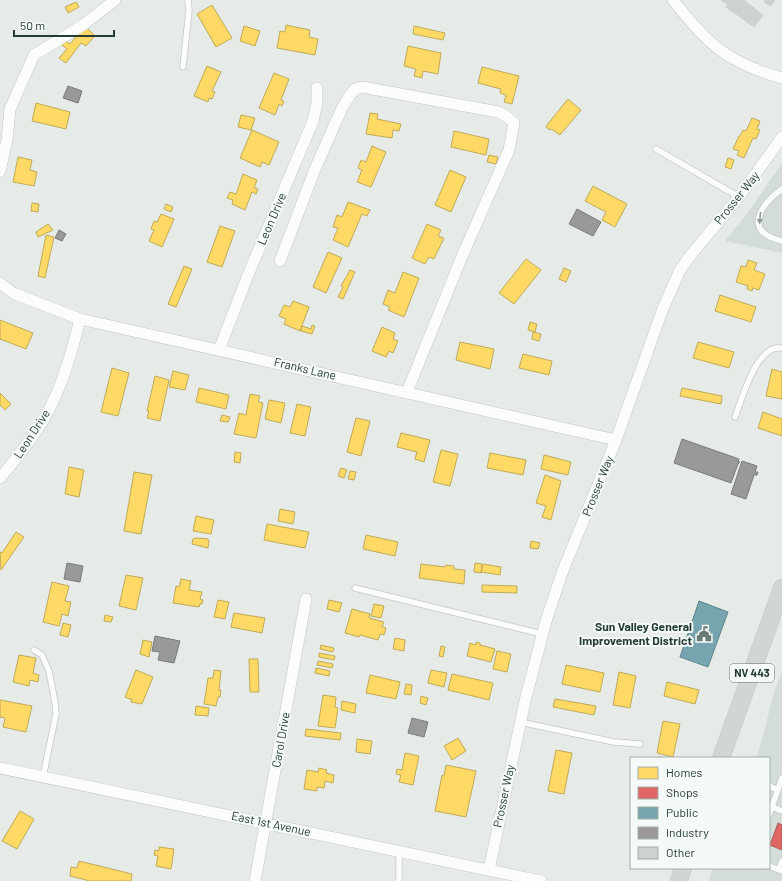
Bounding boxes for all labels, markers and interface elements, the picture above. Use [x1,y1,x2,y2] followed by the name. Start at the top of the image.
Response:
[14,12,114,38] scale bar
[20,18,45,32] text: 50 m
[711,168,762,227] street label: Prosser Way
[254,190,288,247] street label: Leon Drive
[757,211,764,224] one-way arrow
[273,354,338,382] street label: Franks Lane
[10,406,52,460] street label: Leon Drive
[579,453,616,518] street label: Prosser Way
[579,619,692,647] place label: Sun Valley General Improvement District
[695,625,713,643] public building icon: Sun Valley General Improvement District
[730,664,774,682] road number: NV 443
[268,711,292,769] street label: Carol Drive
[630,757,770,869] legend
[490,763,517,829] street label: Prosser Way
[666,765,703,779] text: Homes
[666,785,699,799] text: Shops
[666,805,698,819] text: Public
[230,808,312,838] street label: East 1st Avenue
[666,825,709,839] text: Industry
[666,845,696,859] text: Other

